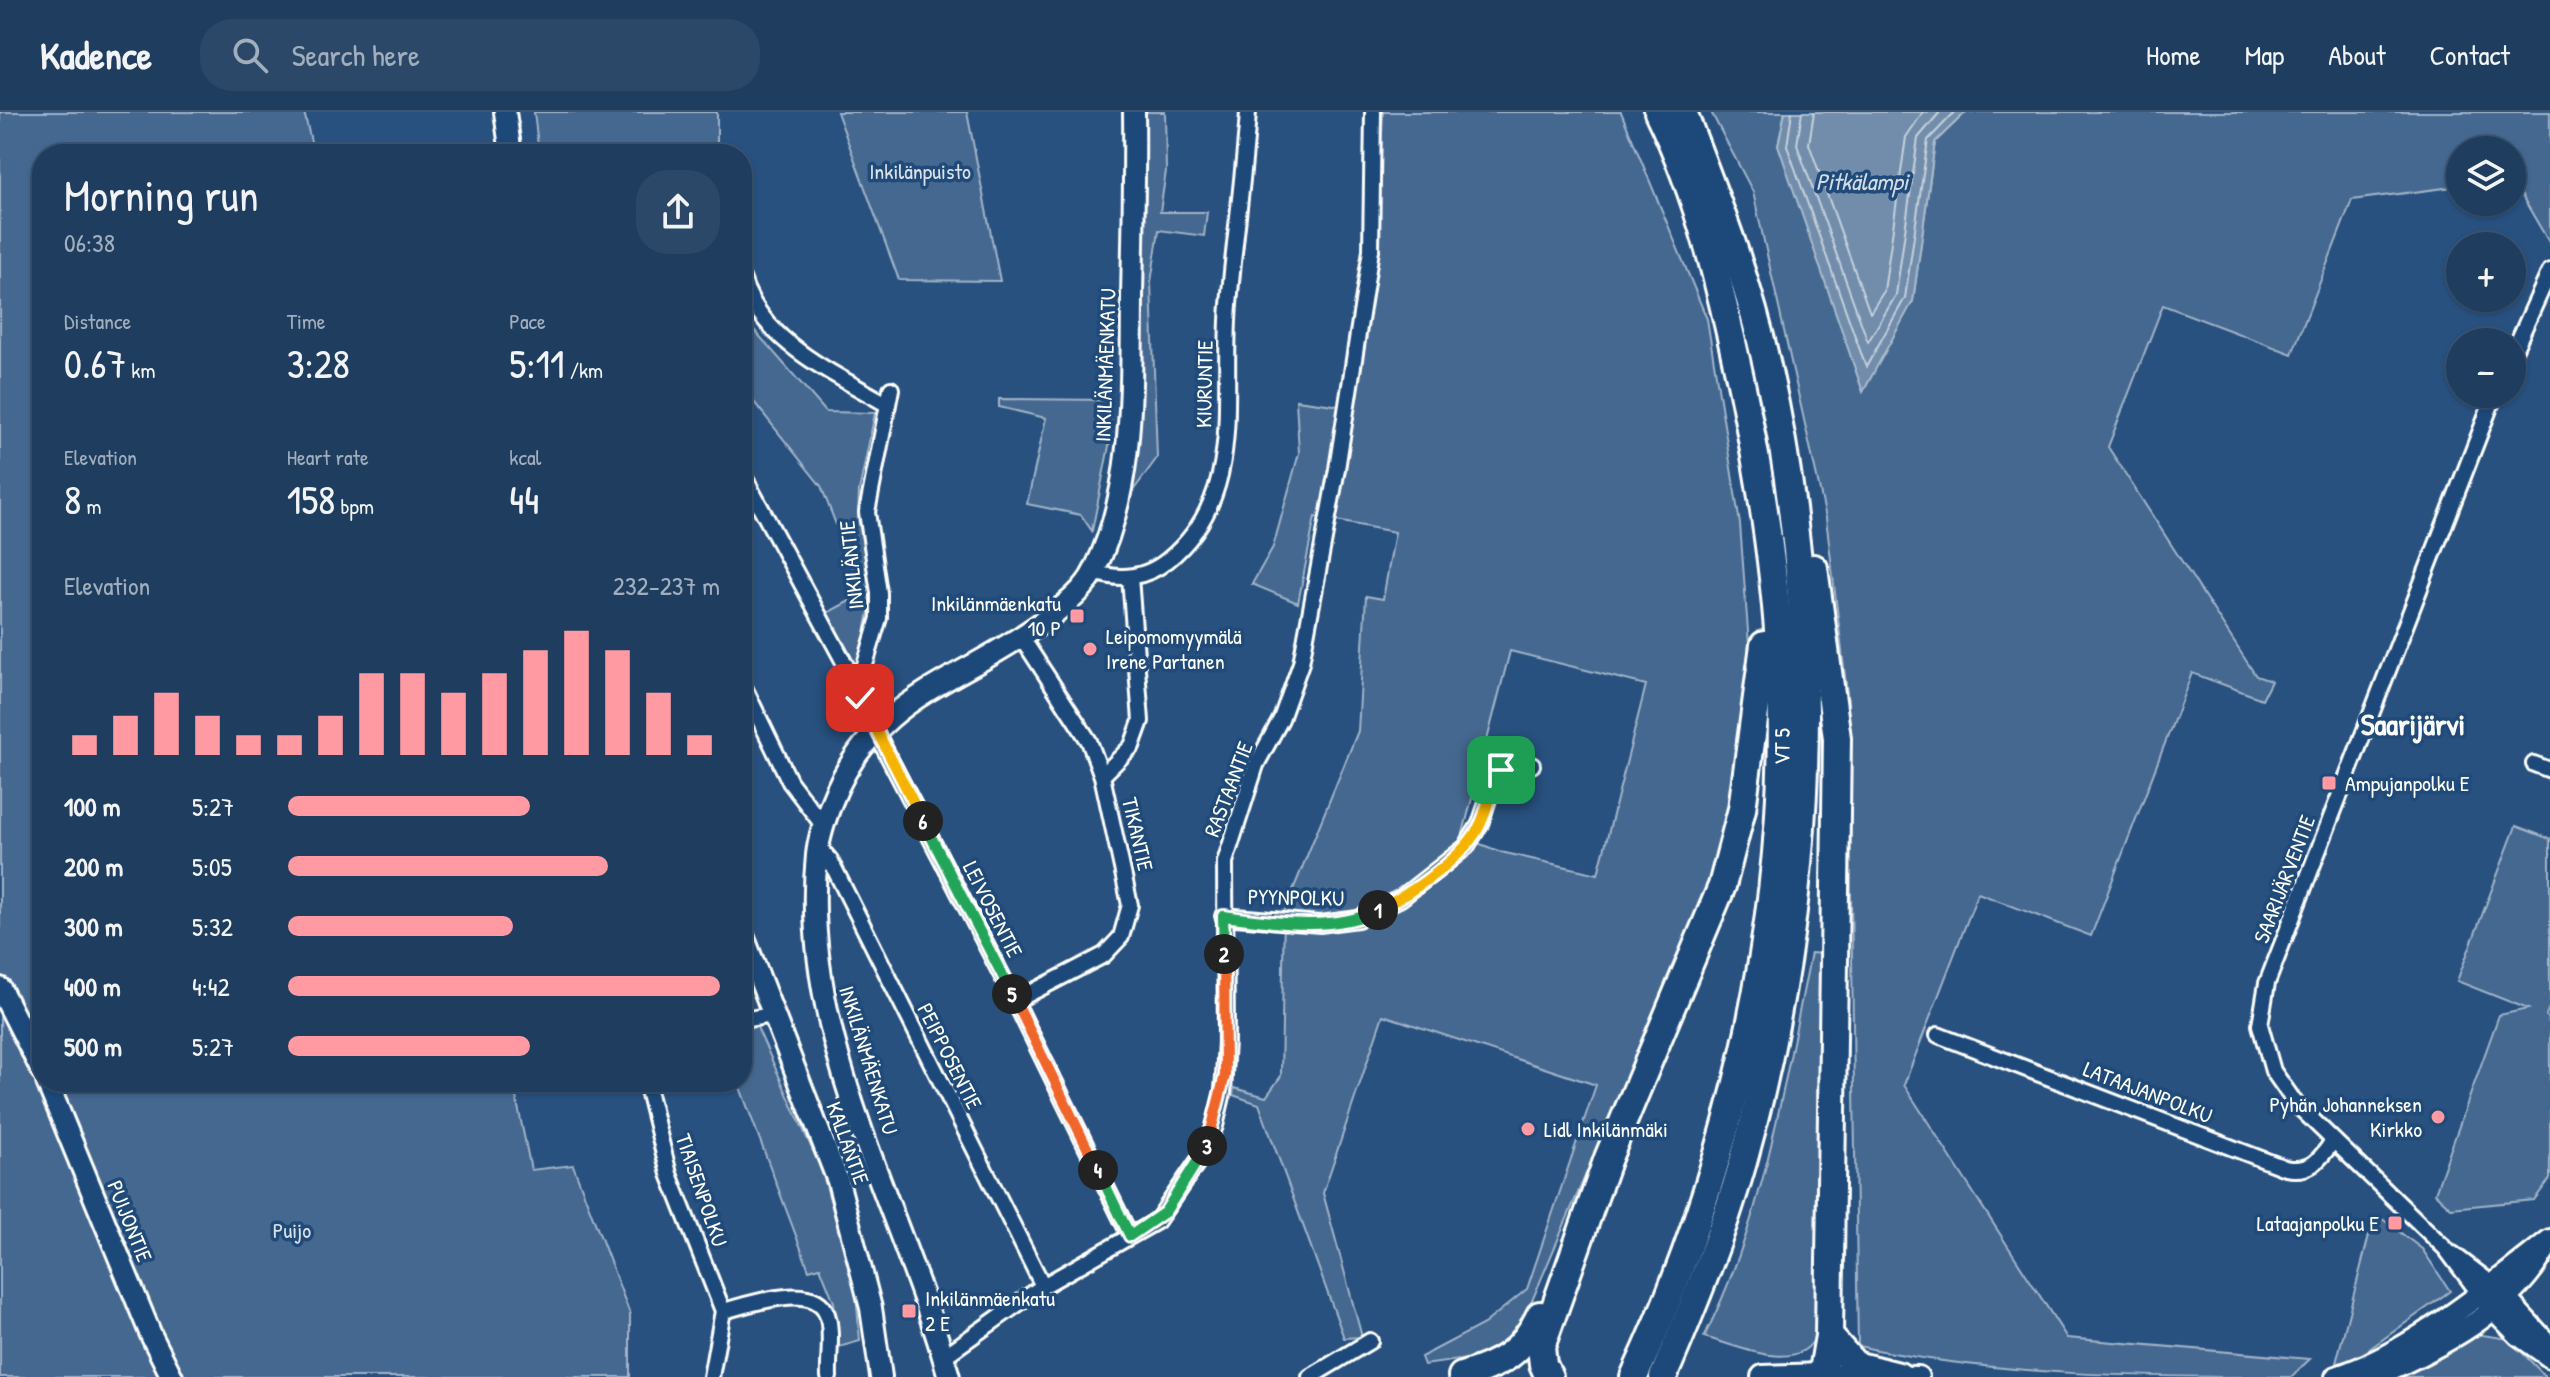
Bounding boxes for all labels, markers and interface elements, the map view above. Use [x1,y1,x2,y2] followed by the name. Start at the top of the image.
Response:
[200,19,760,91] search box
[40,29,152,81] text: Kadence
[228,33,272,77] icon: search
[292,35,420,75] text: Search here
[2146,36,2201,74] text: Home
[2245,36,2284,74] text: Map
[2328,36,2386,74] text: About
[2430,36,2510,74] text: Contact
[2446,136,2526,408] map controls
[2446,136,2526,216] button: layers
[869,156,971,186] park label: Inkilänpuisto
[64,165,259,225] text: Morning run
[1816,165,1911,198] water label: Pitkälampi
[636,170,720,254] button: share
[64,225,115,260] text: 06:38
[2446,232,2526,312] button: +
[1087,287,1123,443] street label: INKILÄNMÄENKATU
[64,306,131,336] text: Distance
[287,306,326,336] text: Time
[509,306,546,336] text: Pace
[2446,328,2526,408] button: −
[64,336,126,390] text: 0.67
[287,336,350,390] text: 3:28
[509,336,565,390] text: 5:11
[1188,340,1220,428] street label: KIURUNTIE
[126,355,155,385] text: km
[565,355,603,385] text: /km
[64,442,137,472] text: Elevation
[287,442,369,472] text: Heart rate
[509,442,541,472] text: kcal
[64,472,81,526] text: 8
[287,472,335,526] text: 158
[509,472,539,526] text: 44
[81,491,101,521] text: m
[335,491,374,521] text: bpm
[831,519,871,611] street label: INKILÄNTIE
[64,568,150,603] text: Elevation
[613,568,720,603] text: 232–237 m
[931,588,1061,643] place label: Inkilänmäenkatu 10 P
[1068,607,1086,625] marker: Inkilänmäenkatu 10 P
[1106,621,1242,676] place label: Leipomomyymälä Irene Partanen
[1081,640,1099,658] marker: Leipomomyymälä Irene Partanen
[826,664,894,732] pin
[838,676,882,720] icon: check
[2361,704,2465,744] district label: Saarijärvi
[1766,728,1797,766] street label: VT 5
[1467,736,1535,804] pin
[1196,737,1260,841] street label: RASTAANTIE
[1479,748,1523,792] icon: arrive
[2345,768,2470,798] place label: Ampujanpolku E
[2320,774,2338,792] marker: Ampujanpolku E
[64,789,120,824] text: 100 m
[192,789,234,824] text: 5:27
[1115,794,1161,874] street label: TIKANTIE
[903,801,943,841] pin: 6
[919,806,927,836] text: 6
[2246,811,2322,947] street label: SAARIJÄRVENTIE
[64,849,123,884] text: 200 m
[192,849,232,884] text: 5:05
[956,856,1030,963] street label: LEIVOSENTIE
[1248,881,1344,913] street label: PYYNPOLKU
[1358,890,1398,930] pin: 1
[1374,895,1382,925] text: 1
[64,909,123,944] text: 300 m
[192,909,233,944] text: 5:32
[1204,934,1244,974] pin: 2
[1219,939,1229,969] text: 2
[64,969,121,1004] text: 400 m
[192,969,230,1004] text: 4:42
[992,974,1032,1014] pin: 5
[1007,979,1017,1009] text: 5
[832,982,906,1138] street label: INKILÄNMÄENKATU
[910,998,990,1115] street label: PEIPPOSENTIE
[64,1029,122,1064] text: 500 m
[192,1029,234,1064] text: 5:27
[2079,1054,2217,1130] street label: LATAAJANPOLKU
[2269,1089,2422,1144] place label: Pyhän Johanneksen Kirkko
[819,1097,877,1189] street label: KALLANTIE
[2429,1108,2447,1126] marker: Pyhän Johanneksen Kirkko
[1544,1114,1668,1144] place label: Lidl Inkilänmäki
[1519,1120,1537,1138] marker: Lidl Inkilänmäki
[1187,1126,1227,1166] pin: 3
[669,1130,735,1250] street label: TIAISENPOLKU
[1202,1131,1212,1161] text: 3
[1078,1150,1118,1190] pin: 4
[1094,1155,1102,1185] text: 4
[100,1176,160,1266] street label: PUIJONTIE
[2257,1208,2379,1238] place label: Lataajanpolku E
[2386,1214,2404,1232] marker: Lataajanpolku E
[273,1215,311,1245] park label: Puijo
[925,1283,1055,1338] place label: Inkilänmäenkatu 2 E
[900,1302,918,1320] marker: Inkilänmäenkatu 2 E

